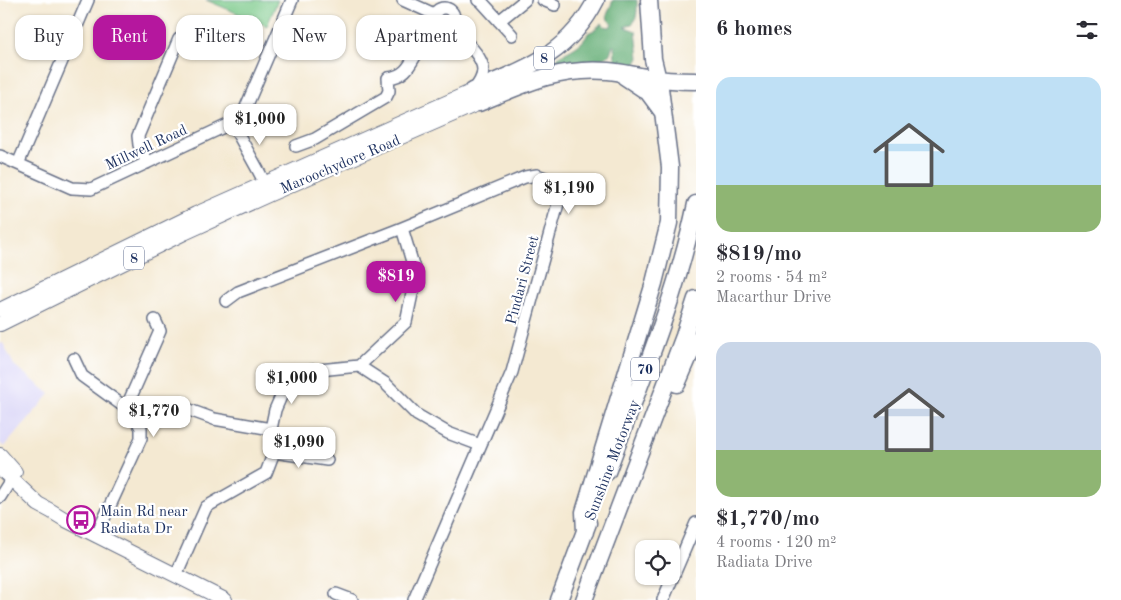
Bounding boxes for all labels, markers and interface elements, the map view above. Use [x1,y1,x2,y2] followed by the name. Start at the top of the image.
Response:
[15,15,83,60] chip: Buy
[93,15,166,60] chip: Rent
[176,15,263,60] chip: Filters
[273,15,346,60] chip: New
[356,15,476,60] chip: Apartment
[1073,16,1101,44] icon: filters
[716,19,792,40] text: 6 homes
[534,46,554,70] road number: 8
[219,104,301,146] pin: $1,000
[864,110,954,200] icon: home
[235,112,285,128] text: $1,000
[103,123,190,174] street label: Millwell Road
[278,133,403,197] street label: Maroochydore Road
[528,172,610,215] pin: $1,190
[544,181,594,197] text: $1,190
[504,234,543,327] street label: Pindari Street
[716,244,802,265] text: $819/mo
[124,247,144,270] road number: 8
[366,260,426,303] pin: $819
[377,269,415,285] text: $819
[716,270,827,286] text: 2 rooms · 54 m²
[716,290,831,306] text: Macarthur Drive
[631,358,659,380] road number: 70
[251,362,333,405] pin: $1,000
[267,371,317,387] text: $1,000
[864,375,954,465] icon: home
[113,396,195,438] pin: $1,770
[583,398,643,523] street label: Sunshine Motorway
[129,404,179,420] text: $1,770
[258,426,340,469] pin: $1,090
[274,435,324,451] text: $1,090
[66,505,96,535] bus stop icon: Main Rd near Radiata Dr
[100,505,188,537] place label: Main Rd near Radiata Dr
[716,509,820,530] text: $1,770/mo
[716,535,836,551] text: 4 rooms · 120 m²
[635,540,680,585] map controls
[635,540,680,585] button: locate
[716,555,812,571] text: Radiata Drive

